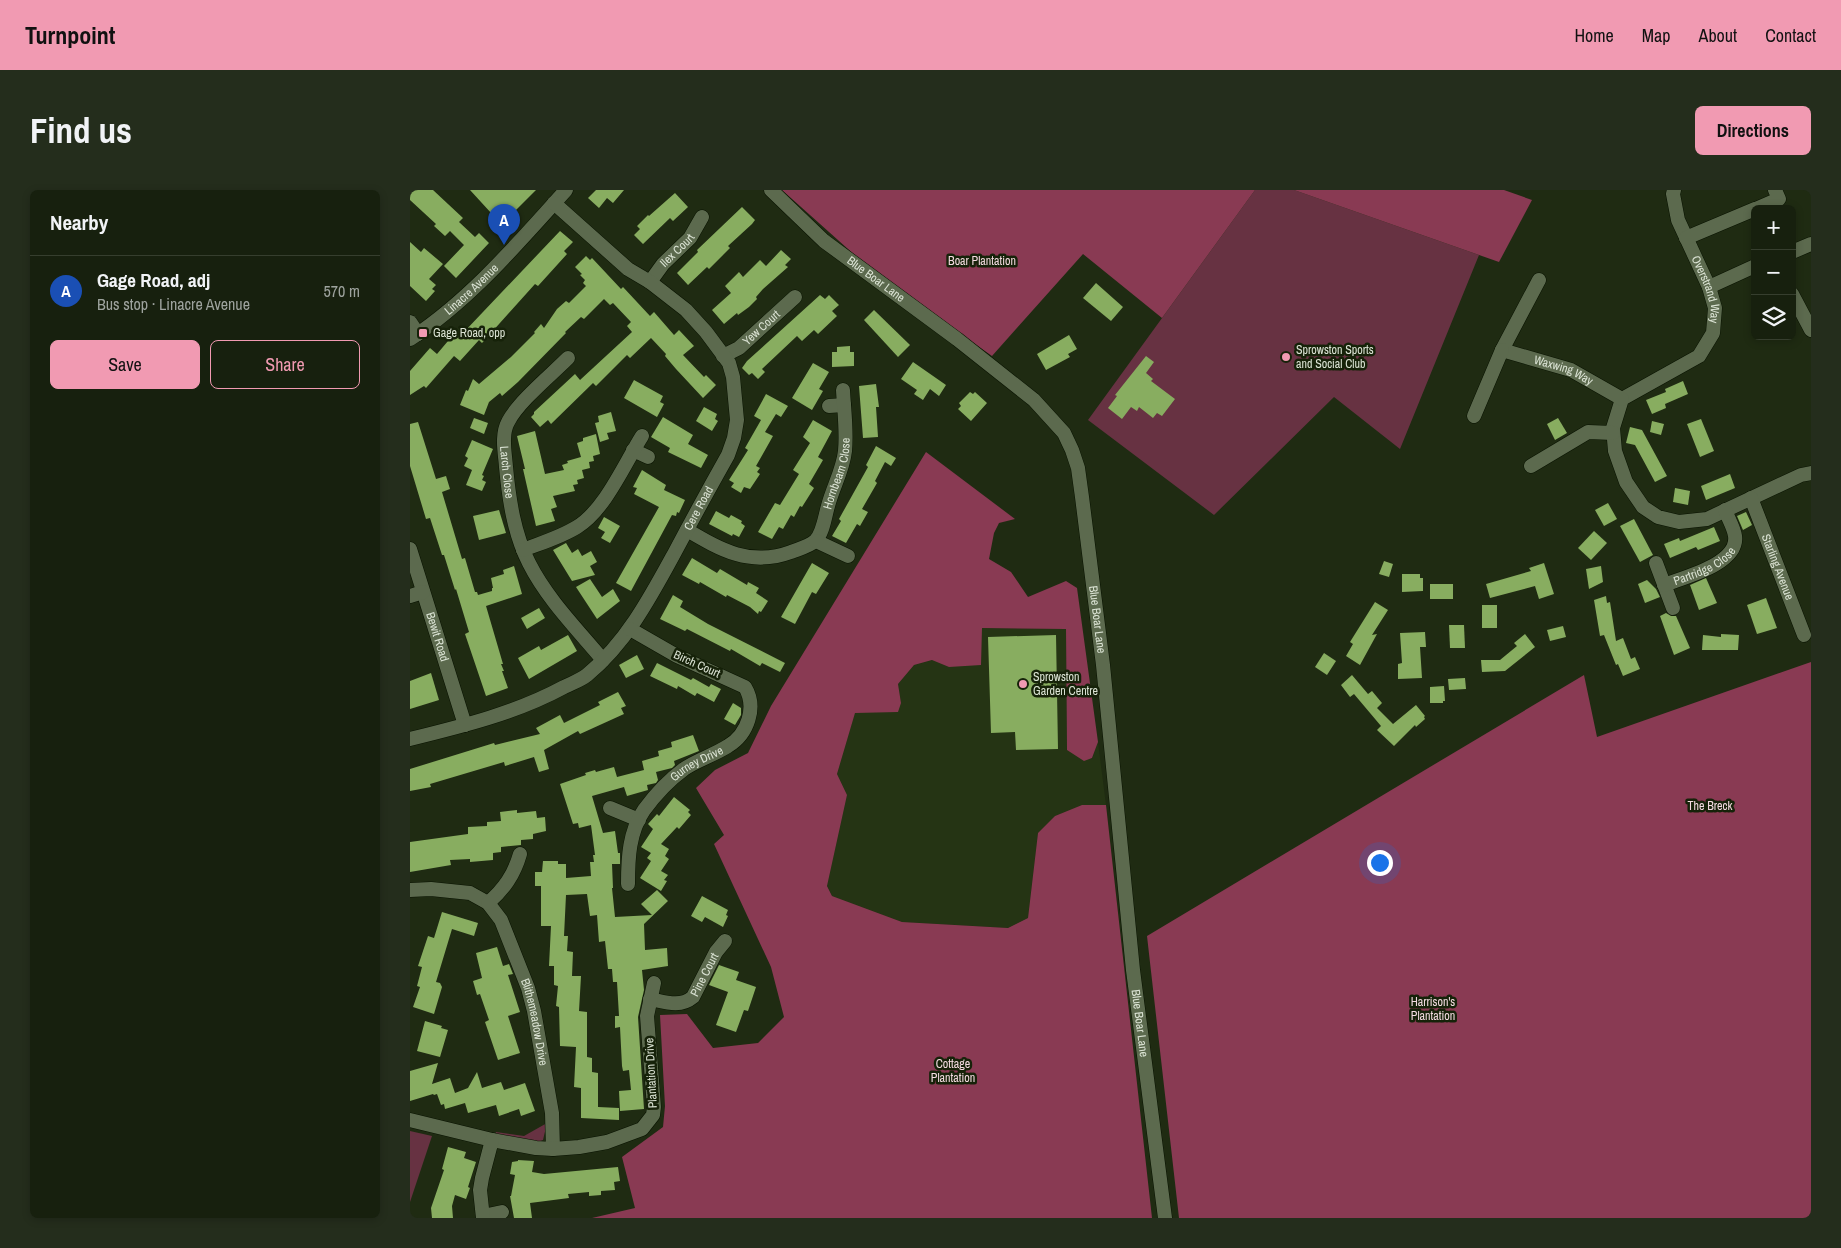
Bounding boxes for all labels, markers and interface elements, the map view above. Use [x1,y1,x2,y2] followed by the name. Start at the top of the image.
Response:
[25,19,115,51] text: Turnpoint
[1574,23,1614,48] text: Home
[1642,23,1671,48] text: Map
[1699,23,1737,48] text: About
[1765,23,1816,48] text: Contact
[1695,106,1811,155] button: Directions
[30,107,132,154] text: Find us
[488,204,520,245] pin: A
[1751,205,1796,340] map controls
[1751,205,1796,250] button: +
[50,208,108,237] text: Nearby
[657,231,699,271] street label: Ilex Court
[1751,250,1796,295] button: −
[844,253,908,306] street label: Blue Boar Lane
[948,253,1016,269] park label: Boar Plantation
[1688,253,1723,324] street label: Overstrand Way
[441,260,502,319] street label: Linacre Avenue
[97,267,210,293] text: Gage Road, adj
[61,280,71,302] text: A
[324,280,360,302] text: 570 m
[97,293,250,315] text: Bus stop · Linacre Avenue
[1751,295,1796,340] button: layers
[739,306,784,349] street label: Yew Court
[433,325,505,341] place label: Gage Road, opp
[417,327,429,339] marker: Gage Road, opp
[50,340,200,389] button: Save
[210,340,360,389] button: Share
[1296,342,1374,372] place label: Sprowston Sports and Social Club
[1280,351,1292,363] marker: Sprowston Sports and Social Club
[1532,352,1596,389] street label: Waxwing Way
[819,438,854,511] street label: Hornbeam Close
[496,445,518,499] street label: Larch Close
[680,483,717,533] street label: Cere Road
[1758,532,1798,602] street label: Starling Avenue
[1671,544,1739,589] street label: Partridge Close
[1085,585,1109,654] street label: Blue Boar Lane
[422,610,453,664] street label: Bewit Road
[671,647,723,682] street label: Birch Court
[1033,669,1098,699] place label: Sprowston Garden Centre
[1017,678,1029,690] marker: Sprowston Garden Centre
[667,742,726,785] street label: Gurney Drive
[1688,798,1732,814] park label: The Breck
[1367,850,1393,876] your location
[687,950,722,999] street label: Pine Court
[517,976,551,1067] street label: Blithemeadow Drive
[1128,988,1152,1058] street label: Blue Boar Lane
[1411,994,1455,1024] park label: Harrison's Plantation
[641,1037,661,1109] street label: Plantation Drive
[931,1056,975,1086] park label: Cottage Plantation

